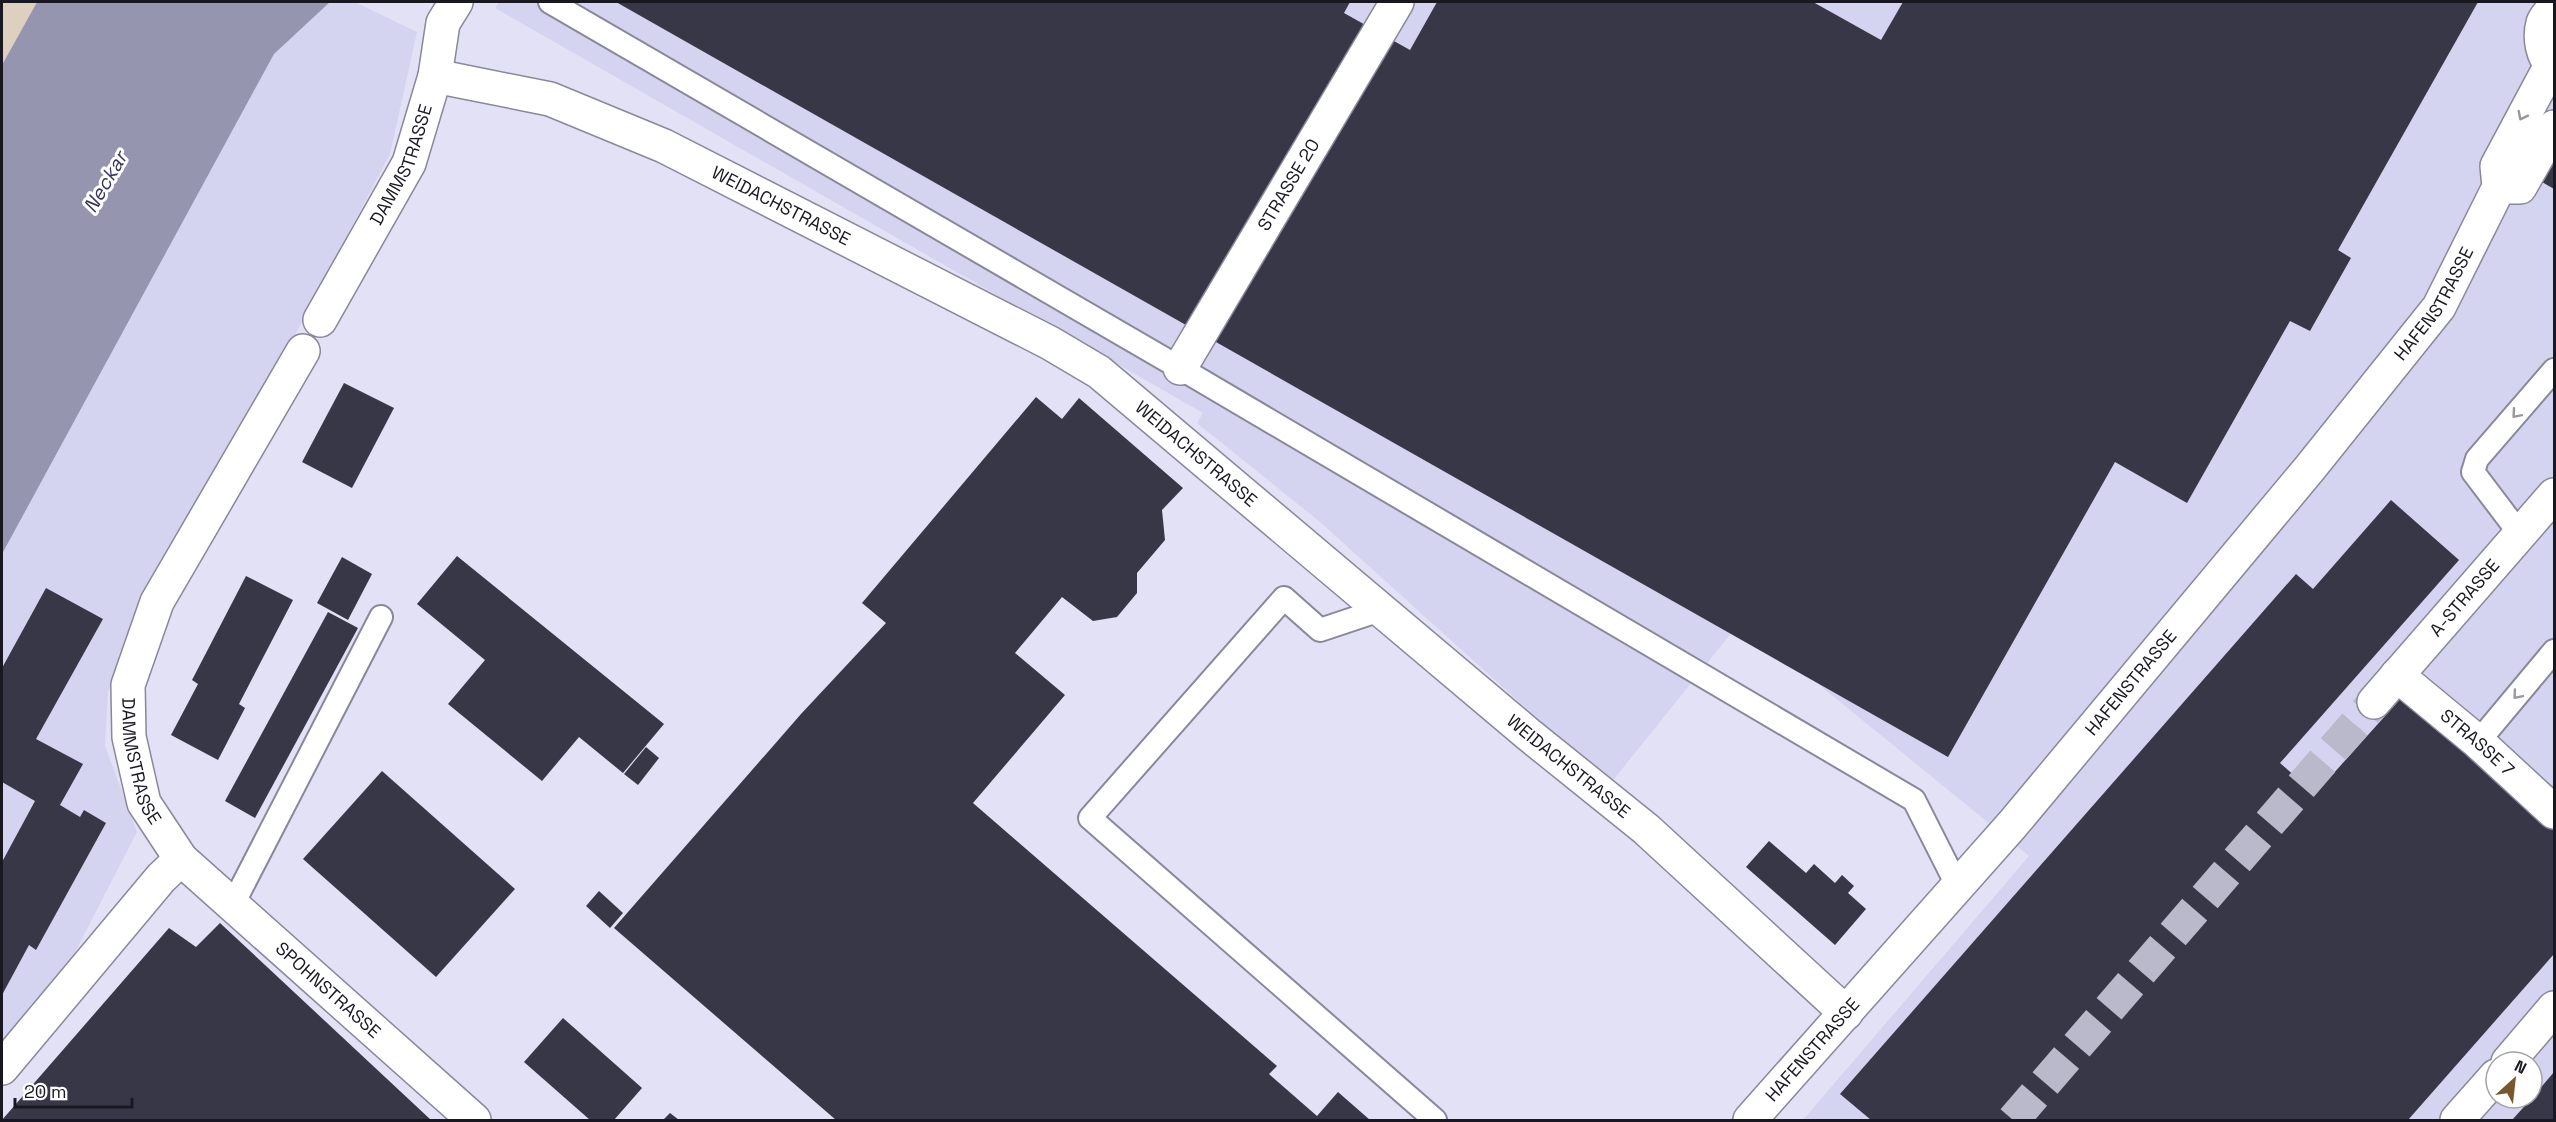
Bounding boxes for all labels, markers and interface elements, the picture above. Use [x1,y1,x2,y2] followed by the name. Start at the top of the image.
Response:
[364,101,437,229] street label: DAMMSTRASSE
[2518,110,2530,121] one-way arrow
[1252,134,1324,235] street label: STRASSE 20
[77,145,134,217] water label: Neckar
[708,160,854,250] street label: WEIDACHSTRASSE
[2389,243,2478,365] street label: HAFENSTRASSE
[1131,396,1262,512] street label: WEIDACHSTRASSE
[2512,407,2523,418] one-way arrow
[2424,554,2504,641] street label: A-STRASSE
[2080,625,2181,740] street label: HAFENSTRASSE
[2513,688,2524,699] one-way arrow
[117,697,167,828] street label: DAMMSTRASSE
[2436,704,2519,781] street label: STRASSE 7
[1502,709,1635,823] street label: WEIDACHSTRASSE
[271,937,386,1043] street label: SPOHNSTRASSE
[1760,993,1864,1106] street label: HAFENSTRASSE
[2484,1050,2544,1110] north arrow
[2511,1055,2530,1079] text: N
[15,1071,132,1109] scale bar
[24,1080,67,1103] text: 20 m

